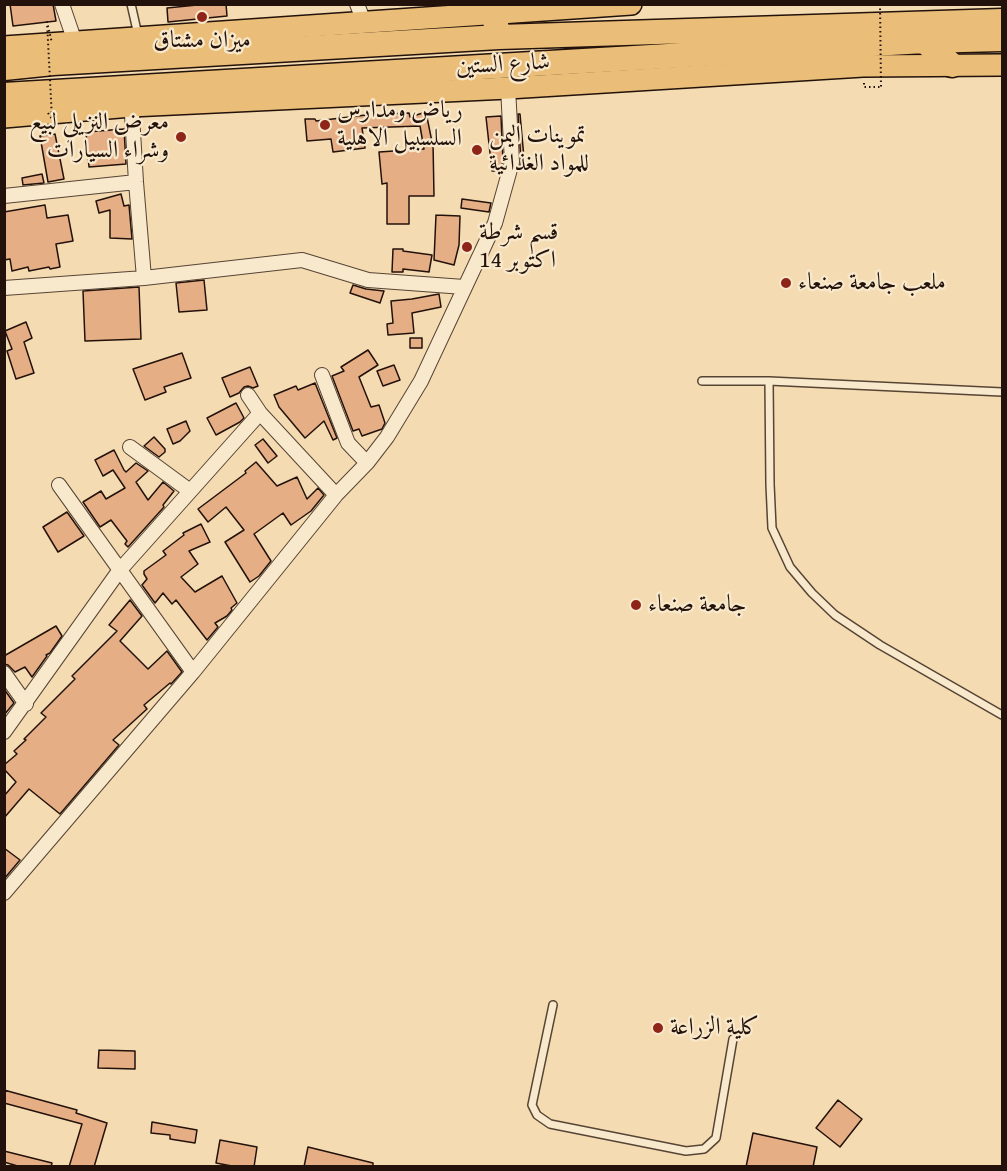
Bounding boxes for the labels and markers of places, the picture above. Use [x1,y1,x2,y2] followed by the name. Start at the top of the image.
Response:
[195,10,209,24] marker: ميزان مشتاق
[153,27,251,55] place label: ميزان مشتاق
[337,97,463,153] place label: رياض ومدارس السلسبيل الاهلية
[29,109,169,165] place label: معرض النزيلي لبيع وشراء السيارات
[318,118,332,132] marker: رياض ومدارس السلسبيل الاهلية
[489,122,589,178] place label: تموينات اليمن للمواد الغذائية
[174,130,188,144] marker: معرض النزيلي لبيع وشراء السيارات
[470,143,484,157] marker: تموينات اليمن للمواد الغذائية
[479,219,558,275] place label: قسم شرطة 14 اكتوبر
[460,240,474,254] marker: قسم شرطة 14 اكتوبر
[798,269,946,297] place label: ملعب جامعة صنعاء
[779,276,793,290] marker: ملعب جامعة صنعاء
[648,591,747,619] place label: جامعة صنعاء
[629,598,643,612] marker: جامعة صنعاء
[670,1014,760,1042] place label: كلية الزراعة
[651,1021,665,1035] marker: كلية الزراعة

